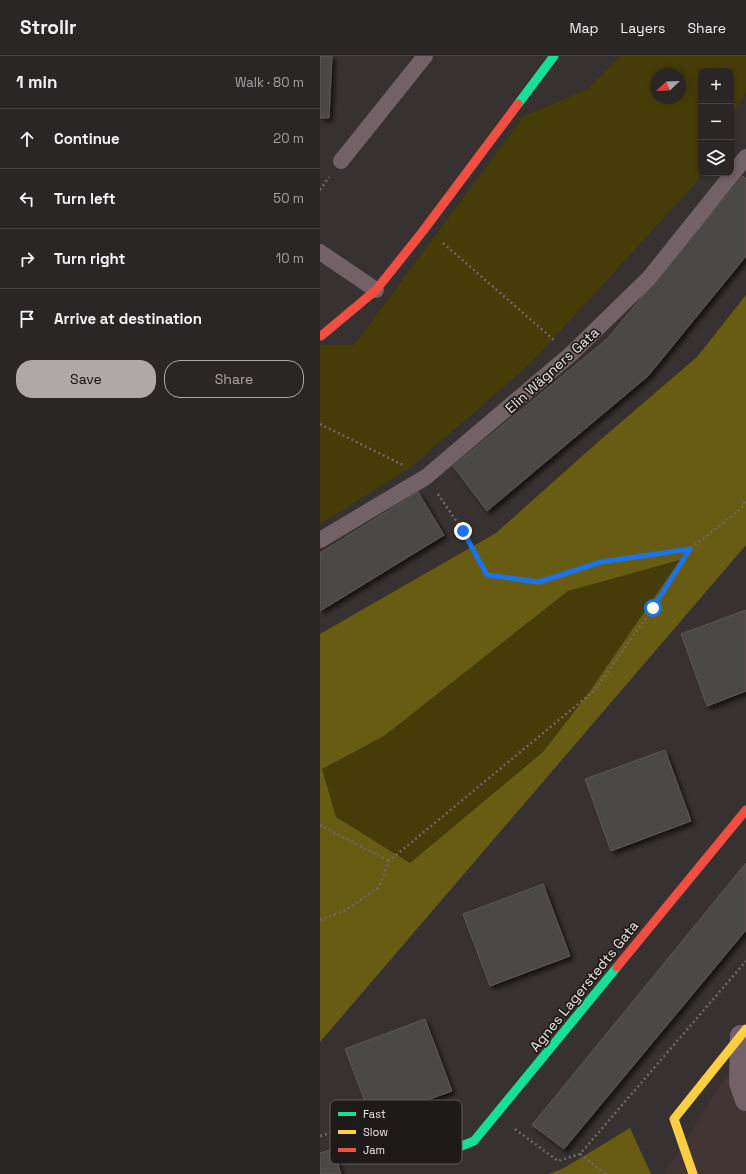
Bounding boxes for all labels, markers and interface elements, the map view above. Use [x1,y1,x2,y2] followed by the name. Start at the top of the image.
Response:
[20,15,77,40] text: Strollr
[569,19,599,37] text: Map
[621,19,665,37] text: Layers
[687,19,726,37] text: Share
[650,68,686,104] north arrow
[698,68,734,176] map controls
[698,68,734,104] button: +
[16,71,58,93] text: 1 min
[235,74,304,91] text: Walk · 80 m
[698,104,734,140] button: −
[16,128,38,150] icon: ahead
[54,129,120,148] text: Continue
[273,130,304,147] text: 20 m
[698,140,734,176] button: layers
[16,188,38,210] icon: left
[54,189,116,208] text: Turn left
[273,190,304,207] text: 50 m
[16,248,38,270] icon: right
[54,249,125,268] text: Turn right
[276,250,304,267] text: 10 m
[16,308,38,330] icon: arrive
[54,309,202,328] text: Arrive at destination
[501,323,603,417] street label: Elin Wägners Gata
[16,360,156,398] button: Save
[164,360,304,398] button: Share
[454,522,472,540] route end
[644,599,662,617] route start
[526,917,642,1055] street label: Agnes Lagerstedts Gata
[330,1100,462,1164] legend
[363,1107,386,1121] text: Fast
[363,1125,388,1139] text: Slow
[363,1143,385,1157] text: Jam

